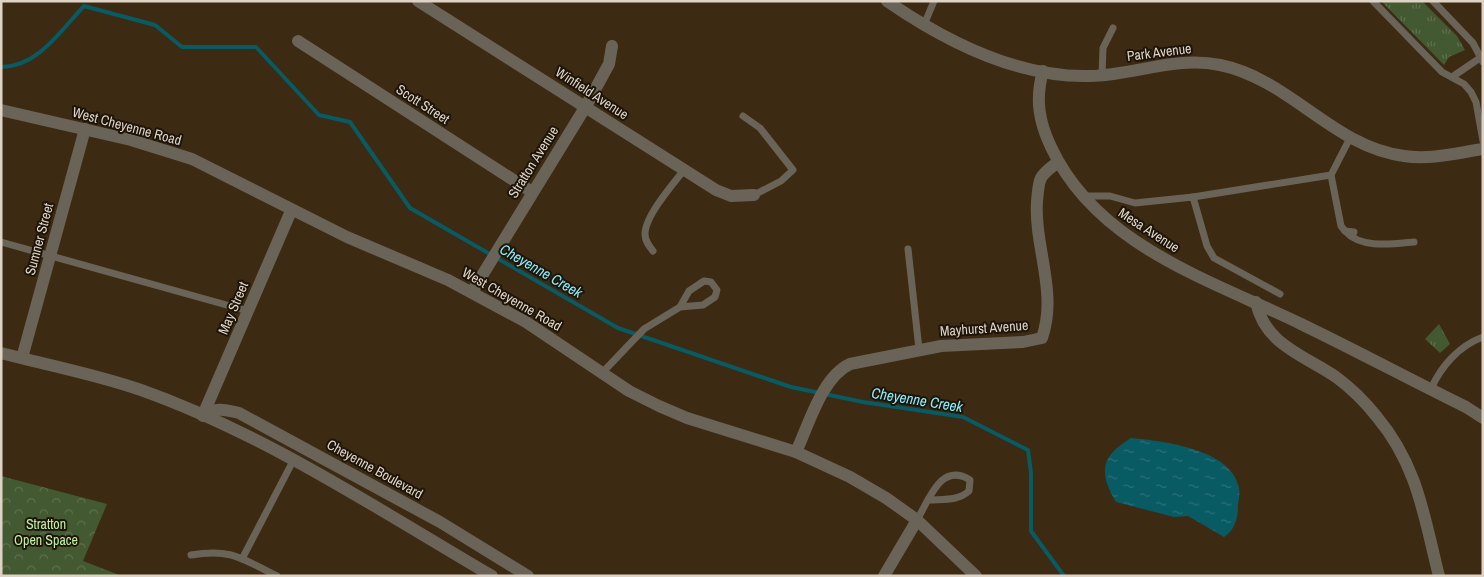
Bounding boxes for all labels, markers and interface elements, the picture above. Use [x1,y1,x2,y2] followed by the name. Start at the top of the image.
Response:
[1126,39,1192,65] street label: Park Avenue
[552,63,632,123] street label: Winfield Avenue
[393,80,453,128] street label: Scott Street
[71,103,183,149] street label: West Cheyenne Road
[504,123,562,201] street label: Stratton Avenue
[21,201,57,277] street label: Sumner Street
[1115,204,1183,256] street label: Mesa Avenue
[496,238,587,303] water label: Cheyenne Creek
[459,263,565,335] street label: West Cheyenne Road
[214,279,252,337] street label: May Street
[939,316,1029,340] street label: Mayhurst Avenue
[870,382,965,417] water label: Cheyenne Creek
[324,435,426,503] street label: Cheyenne Boulevard
[14,515,78,549] park label: Stratton Open Space

